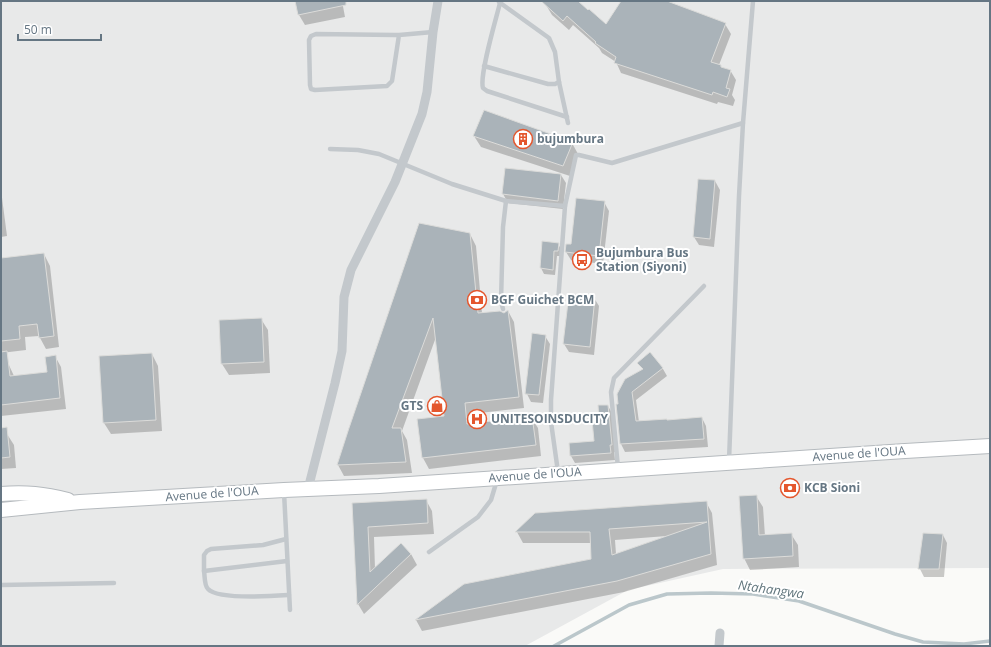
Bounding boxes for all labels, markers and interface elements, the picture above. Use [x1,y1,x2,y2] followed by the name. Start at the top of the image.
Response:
[18,16,101,42] scale bar
[24,21,52,38] text: 50 m
[512,128,534,150] building icon: bujumbura
[537,130,604,147] place label: bujumbura
[596,244,689,275] place label: Bujumbura Bus Station (Siyoni)
[571,249,593,271] bus stop icon: Bujumbura Bus Station (Siyoni)
[466,289,488,311] bank icon: BGF Guichet BCM
[491,291,594,308] place label: BGF Guichet BCM
[426,395,448,417] shop icon: GTS
[401,397,423,414] place label: GTS
[466,408,488,430] hospital icon: UNITESOINSDUCITY
[491,410,608,427] place label: UNITESOINSDUCITY
[812,442,907,465] street label: Avenue de l'OUA
[488,463,583,486] street label: Avenue de l'OUA
[779,477,801,499] bank icon: KCB Sioni
[804,479,860,496] place label: KCB Sioni
[165,482,260,505] street label: Avenue de l'OUA
[737,575,806,603] water label: Ntahangwa

